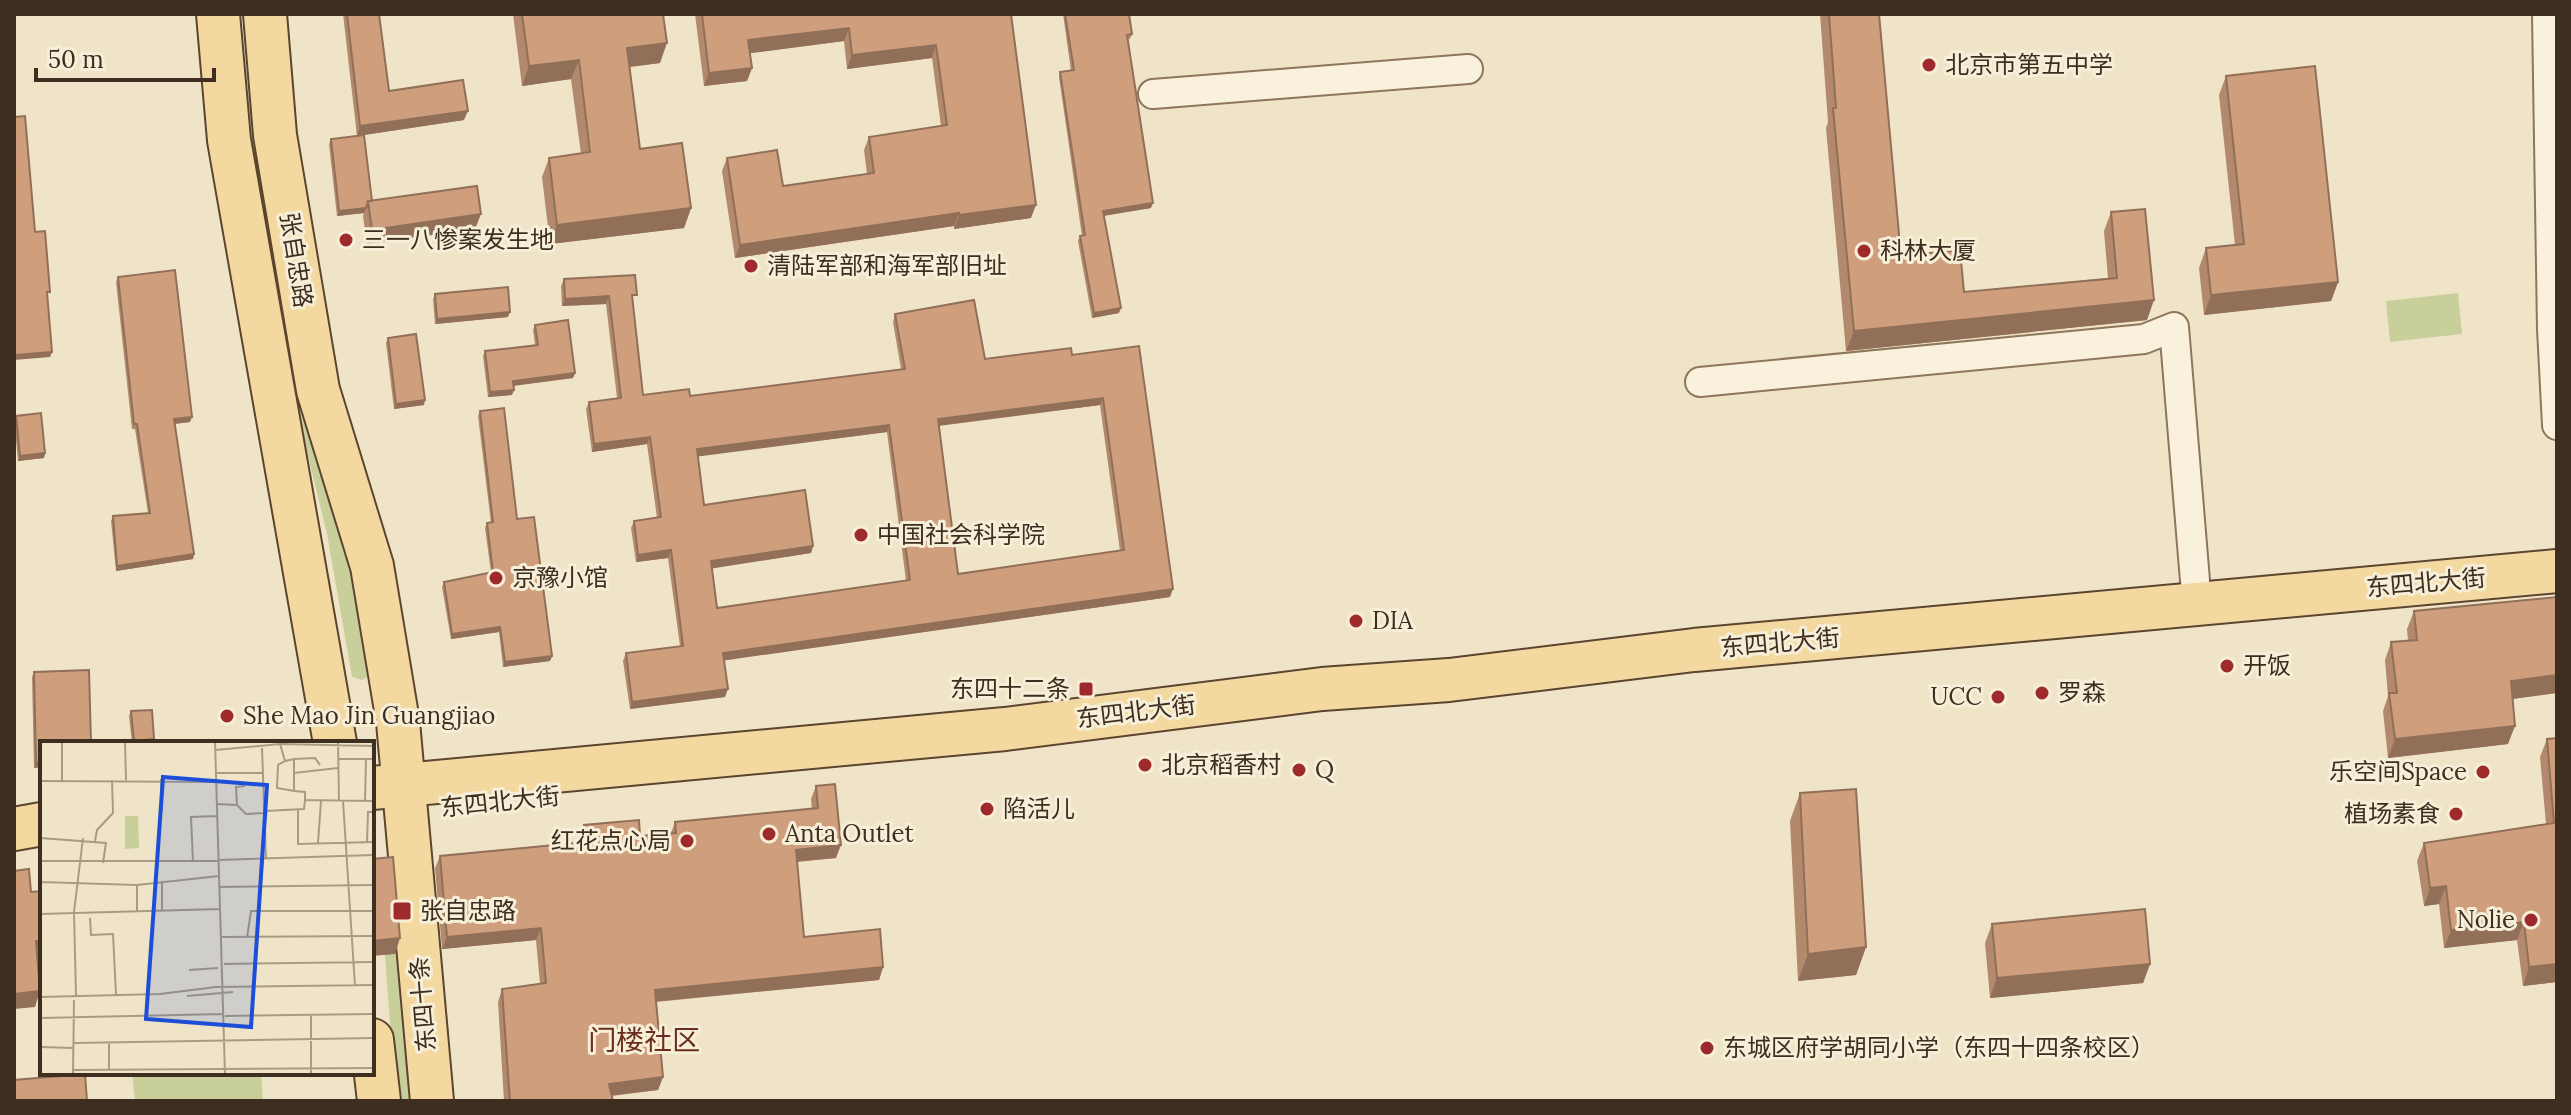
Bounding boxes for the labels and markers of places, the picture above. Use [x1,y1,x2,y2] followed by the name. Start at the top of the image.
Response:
[1945,49,2113,80] place label: 北京市第五中学
[1920,56,1938,74] marker: 北京市第五中学
[362,224,554,255] place label: 三一八惨案发生地
[337,231,355,249] marker: 三一八惨案发生地
[1880,235,1976,266] place label: 科林大厦
[1855,242,1873,260] marker: 科林大厦
[767,250,1007,281] place label: 清陆军部和海军部旧址
[742,257,760,275] marker: 清陆军部和海军部旧址
[877,519,1045,550] place label: 中国社会科学院
[852,526,870,544] marker: 中国社会科学院
[512,562,608,593] place label: 京豫小馆
[487,569,505,587] marker: 京豫小馆
[1372,605,1414,636] place label: DIA
[1347,612,1365,630] marker: DIA
[2243,650,2291,681] place label: 开饭
[2218,657,2236,675] marker: 开饭
[950,673,1070,704] place label: 东四十二条
[2058,677,2106,708] place label: 罗森
[1077,680,1095,698] marker: 东四十二条
[1931,681,1982,712] place label: UCC
[2033,684,2051,702] marker: 罗森
[1989,688,2007,706] marker: UCC
[243,700,495,731] place label: She Mao Jin Guangjiao
[218,707,236,725] marker: She Mao Jin Guangjiao
[1161,749,1281,780] place label: 北京稻香村
[1315,754,1334,785] place label: Q
[1136,756,1154,774] marker: 北京稻香村
[2329,756,2467,787] place label: 乐空间Space
[1290,761,1308,779] marker: Q
[2474,763,2492,781] marker: 乐空间Space
[1003,793,1075,824] place label: 陷活儿
[2344,798,2440,829] place label: 植场素食
[978,800,996,818] marker: 陷活儿
[2447,805,2465,823] marker: 植场素食
[784,818,914,849] place label: Anta Outlet
[551,825,671,856] place label: 红花点心局
[760,825,778,843] marker: Anta Outlet
[678,832,696,850] marker: 红花点心局
[420,895,516,926] place label: 张自忠路
[391,900,413,922] marker: 张自忠路
[2457,904,2515,935] place label: Nolie
[2522,911,2540,929] marker: Nolie
[1723,1032,2155,1063] place label: 东城区府学胡同小学（东四十四条校区）
[1698,1039,1716,1057] marker: 东城区府学胡同小学（东四十四条校区）

